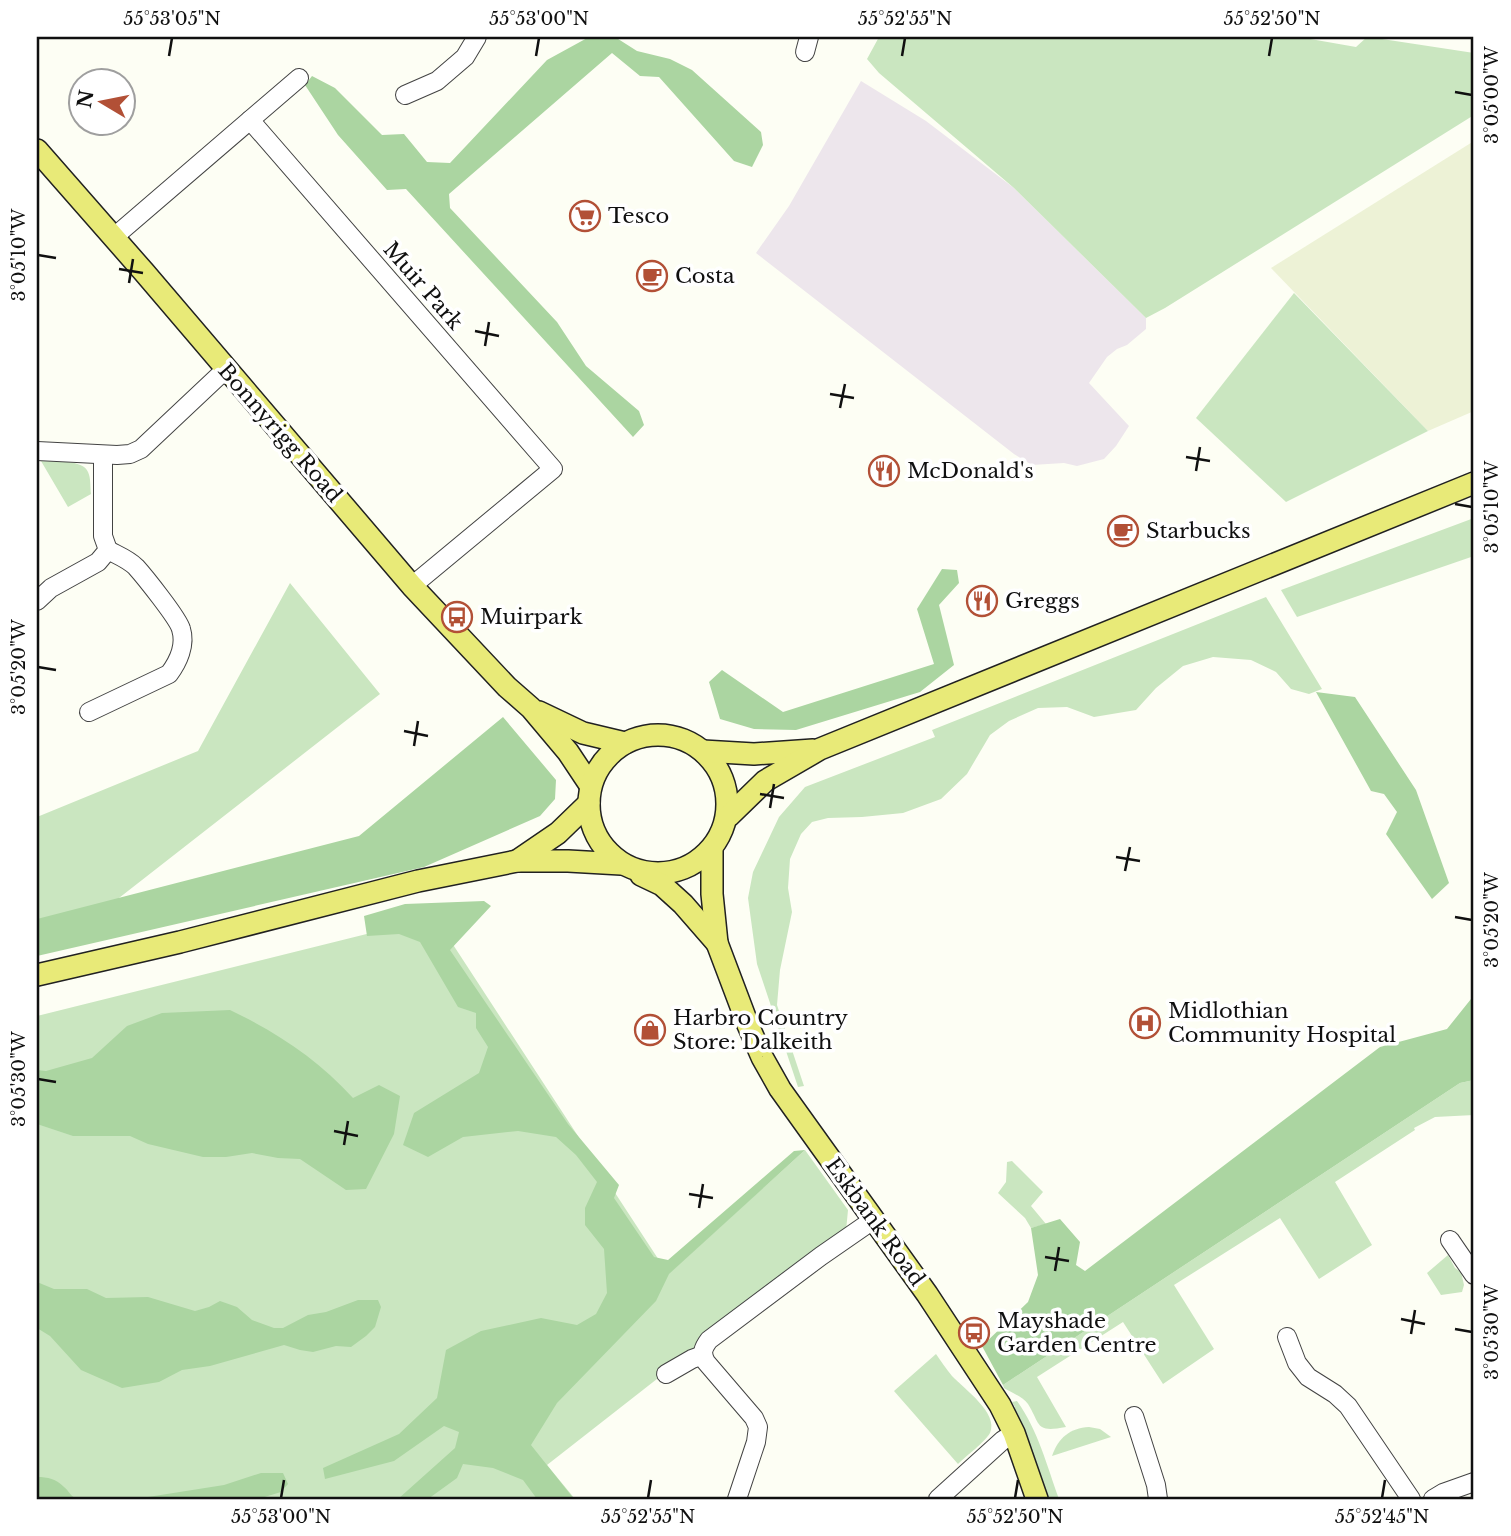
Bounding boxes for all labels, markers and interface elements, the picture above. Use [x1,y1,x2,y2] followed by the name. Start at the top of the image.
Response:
[123,8,221,30] text: 55°53'05"N
[489,8,589,30] text: 55°53'00"N
[858,8,952,30] text: 55°52'55"N
[1224,8,1320,30] text: 55°52'50"N
[1481,45,1503,144] text: 3°05'00"W
[66,66,136,136] north arrow
[73,88,99,110] text: N
[568,199,602,233] supermarket icon: Tesco
[608,203,669,229] place label: Tesco
[8,208,30,301] text: 3°05'10"W
[378,237,468,335] street label: Muir Park
[635,259,669,293] cafe icon: Costa
[675,263,735,289] place label: Costa
[213,358,347,508] street label: Bonnyrigg Road
[867,454,901,488] restaurant icon: McDonald's
[907,458,1034,484] place label: McDonald's
[1481,460,1503,553] text: 3°05'10"W
[1106,514,1140,548] cafe icon: Starbucks
[1146,518,1251,544] place label: Starbucks
[965,584,999,618] restaurant icon: Greggs
[1005,588,1080,614] place label: Greggs
[440,600,474,634] bus stop icon: Muirpark
[480,604,583,630] place label: Muirpark
[8,618,30,715] text: 3°05'20"W
[1481,871,1503,968] text: 3°05'20"W
[1168,998,1396,1048] place label: Midlothian Community Hospital
[673,1005,848,1055] place label: Harbro Country Store: Dalkeith
[1128,1006,1162,1040] hospital icon: Midlothian Community Hospital
[633,1013,667,1047] shop icon: Harbro Country Store: Dalkeith
[8,1030,30,1127] text: 3°05'30"W
[820,1153,930,1291] street label: Eskbank Road
[1481,1283,1503,1380] text: 3°05'30"W
[997,1308,1157,1358] place label: Mayshade Garden Centre
[957,1316,991,1350] bus stop icon: Mayshade Garden Centre
[231,1506,331,1528] text: 55°53'00"N
[601,1506,695,1528] text: 55°52'55"N
[967,1506,1063,1528] text: 55°52'50"N
[1335,1506,1429,1528] text: 55°52'45"N

